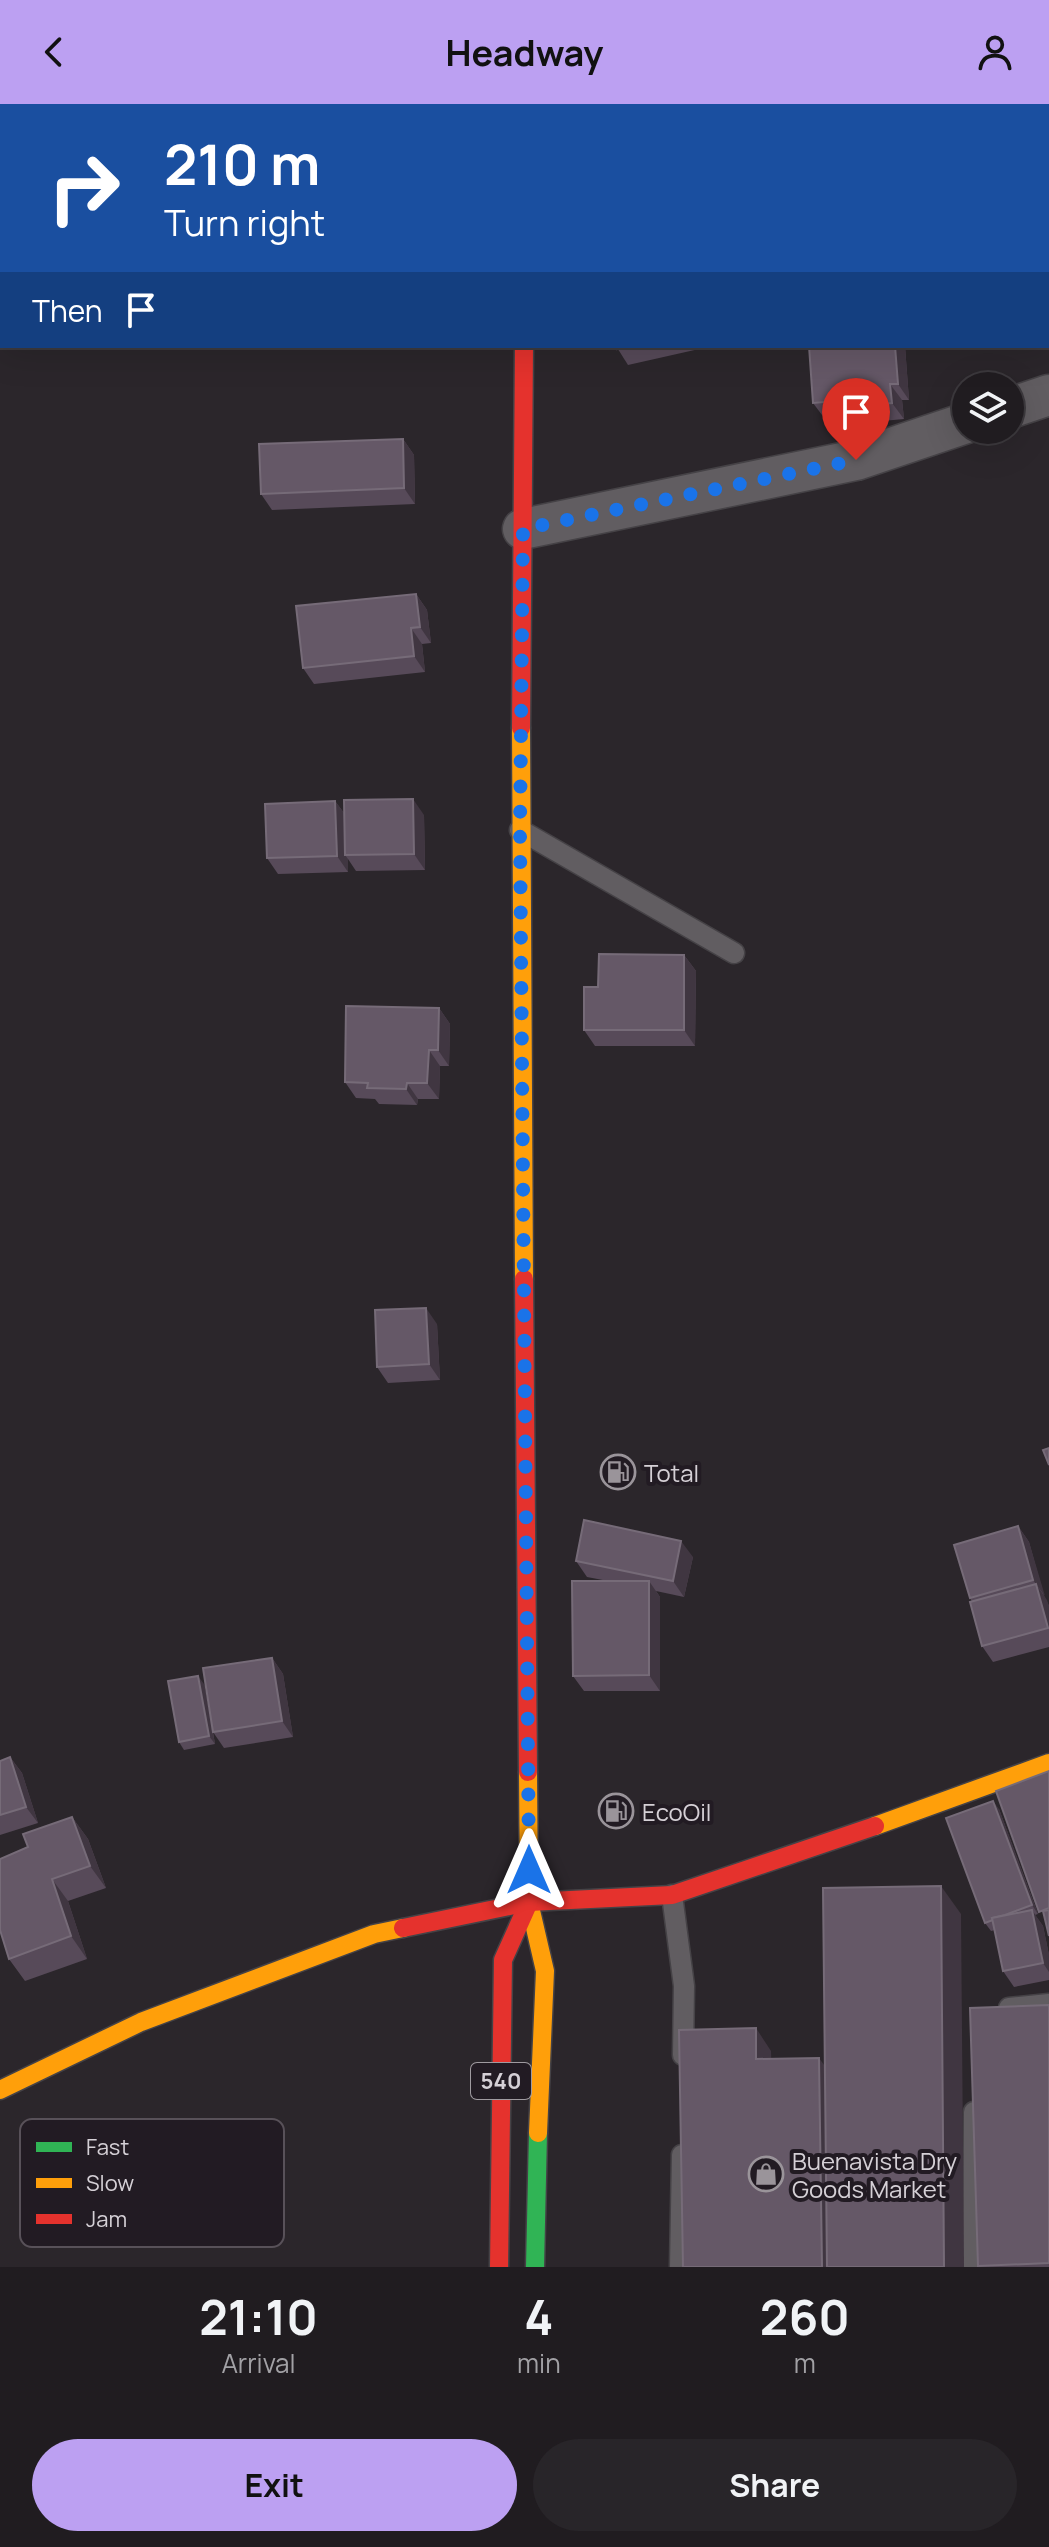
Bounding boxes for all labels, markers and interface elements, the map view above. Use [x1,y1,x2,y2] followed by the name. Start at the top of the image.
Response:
[446,28,603,77] text: Headway
[32,30,76,74] icon: back
[973,30,1017,74] icon: person
[164,125,320,202] text: 210 m
[32,136,136,240] icon: right
[164,198,325,247] text: Turn right
[119,288,163,332] icon: arrive
[32,290,103,331] text: Then
[952,372,1024,444] map controls
[952,372,1024,444] button: layers
[822,378,890,460] pin
[834,390,878,434] icon: arrive
[599,1453,637,1491] fuel station icon: Total
[644,1456,699,1489] place label: Total
[597,1792,635,1830] fuel station icon: EcoOil
[642,1795,711,1828] place label: EcoOil
[487,1828,571,1912] position arrow
[471,2063,531,2099] road number: 540
[20,2119,284,2247] legend
[86,2132,129,2162] text: Fast
[792,2144,957,2205] place label: Buenavista Dry Goods Market
[747,2155,785,2193] shop icon: Buenavista Dry Goods Market
[86,2168,134,2198] text: Slow
[86,2204,127,2234] text: Jam
[199,2284,318,2349] text: 21:10
[524,2284,553,2349] text: 4
[760,2284,850,2349] text: 260
[221,2345,296,2381] text: Arrival
[517,2345,561,2381] text: min
[794,2345,816,2381] text: m
[32,2439,517,2531] button: Exit
[533,2439,1017,2531] button: Share

